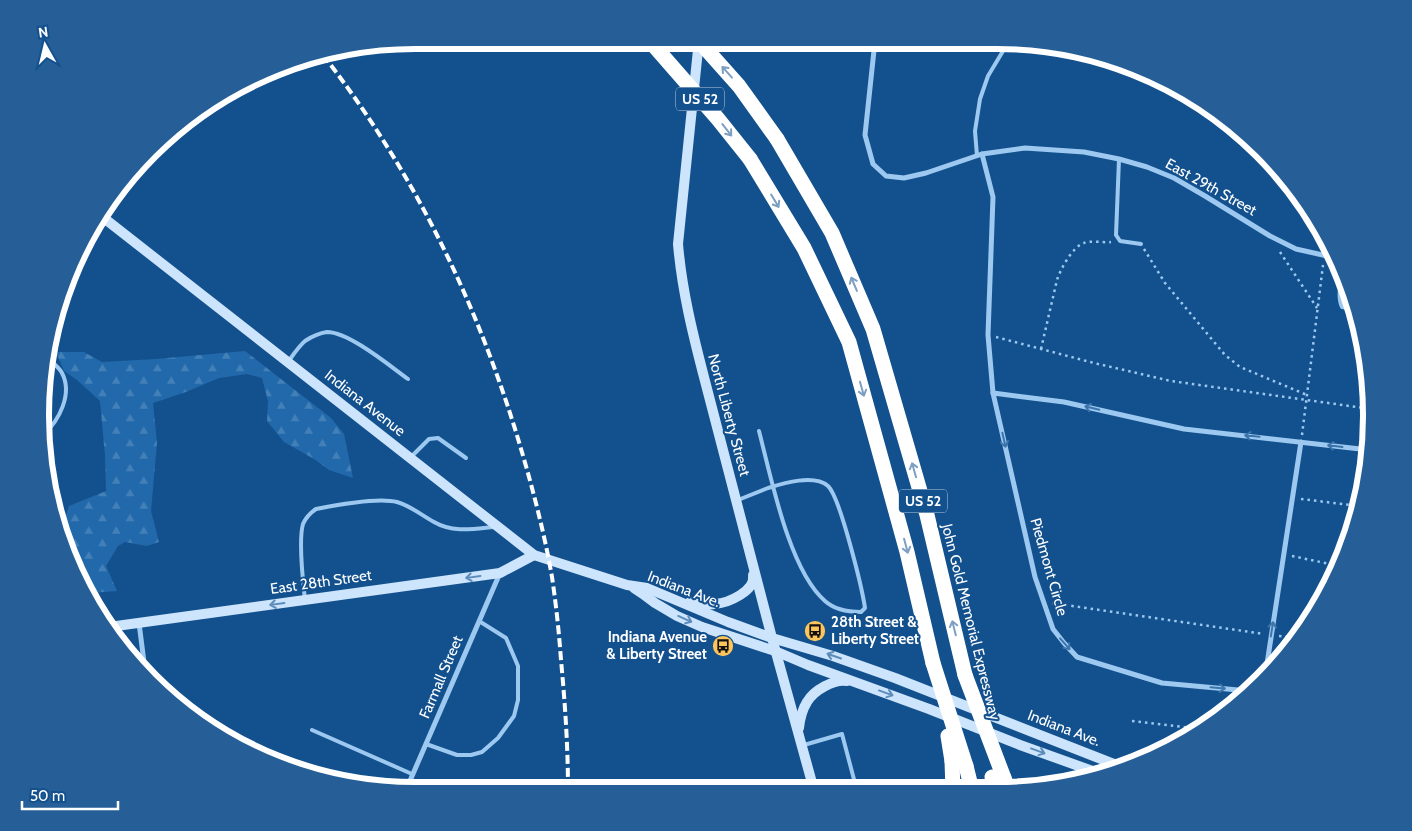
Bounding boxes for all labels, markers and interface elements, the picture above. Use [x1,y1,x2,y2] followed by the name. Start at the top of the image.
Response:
[20,20,70,70] north arrow
[37,23,49,42] text: N
[721,66,733,79] one-way arrow
[676,88,724,110] road number: US 52
[721,123,732,136] one-way arrow
[1162,154,1260,220] street label: East 29th Street
[770,193,780,207] one-way arrow
[849,277,858,292] one-way arrow
[704,352,754,478] street label: North Liberty Street
[321,366,409,440] street label: Indiana Avenue
[858,381,867,397] one-way arrow
[1085,403,1101,413] one-way arrow
[1000,432,1009,448] one-way arrow
[1244,432,1260,441] one-way arrow
[1327,441,1343,451] one-way arrow
[909,463,918,479] one-way arrow
[899,490,947,512] road number: US 52
[1026,516,1072,618] street label: Piedmont Circle
[938,521,1004,723] street label: John Gold Memorial Expressway
[901,537,911,553] one-way arrow
[269,566,373,598] street label: East 28th Street
[645,567,723,611] street label: Indiana Ave.
[465,572,481,582] one-way arrow
[269,599,285,609] one-way arrow
[831,613,919,648] place label: 28th Street & Liberty Street
[677,614,692,624] one-way arrow
[803,619,827,643] bus stop icon: 28th Street & Liberty Street
[949,620,958,636] one-way arrow
[1268,621,1278,637] one-way arrow
[606,628,707,663] place label: Indiana Avenue & Liberty Street
[415,633,467,721] street label: Farmall Street
[711,634,735,658] bus stop icon: Indiana Avenue & Liberty Street
[1060,638,1071,651] one-way arrow
[826,651,842,661] one-way arrow
[1210,684,1226,693] one-way arrow
[878,689,894,698] one-way arrow
[1025,706,1103,750] street label: Indiana Ave.
[1030,747,1045,756] one-way arrow
[22,778,119,810] scale bar
[30,787,65,805] text: 50 m

